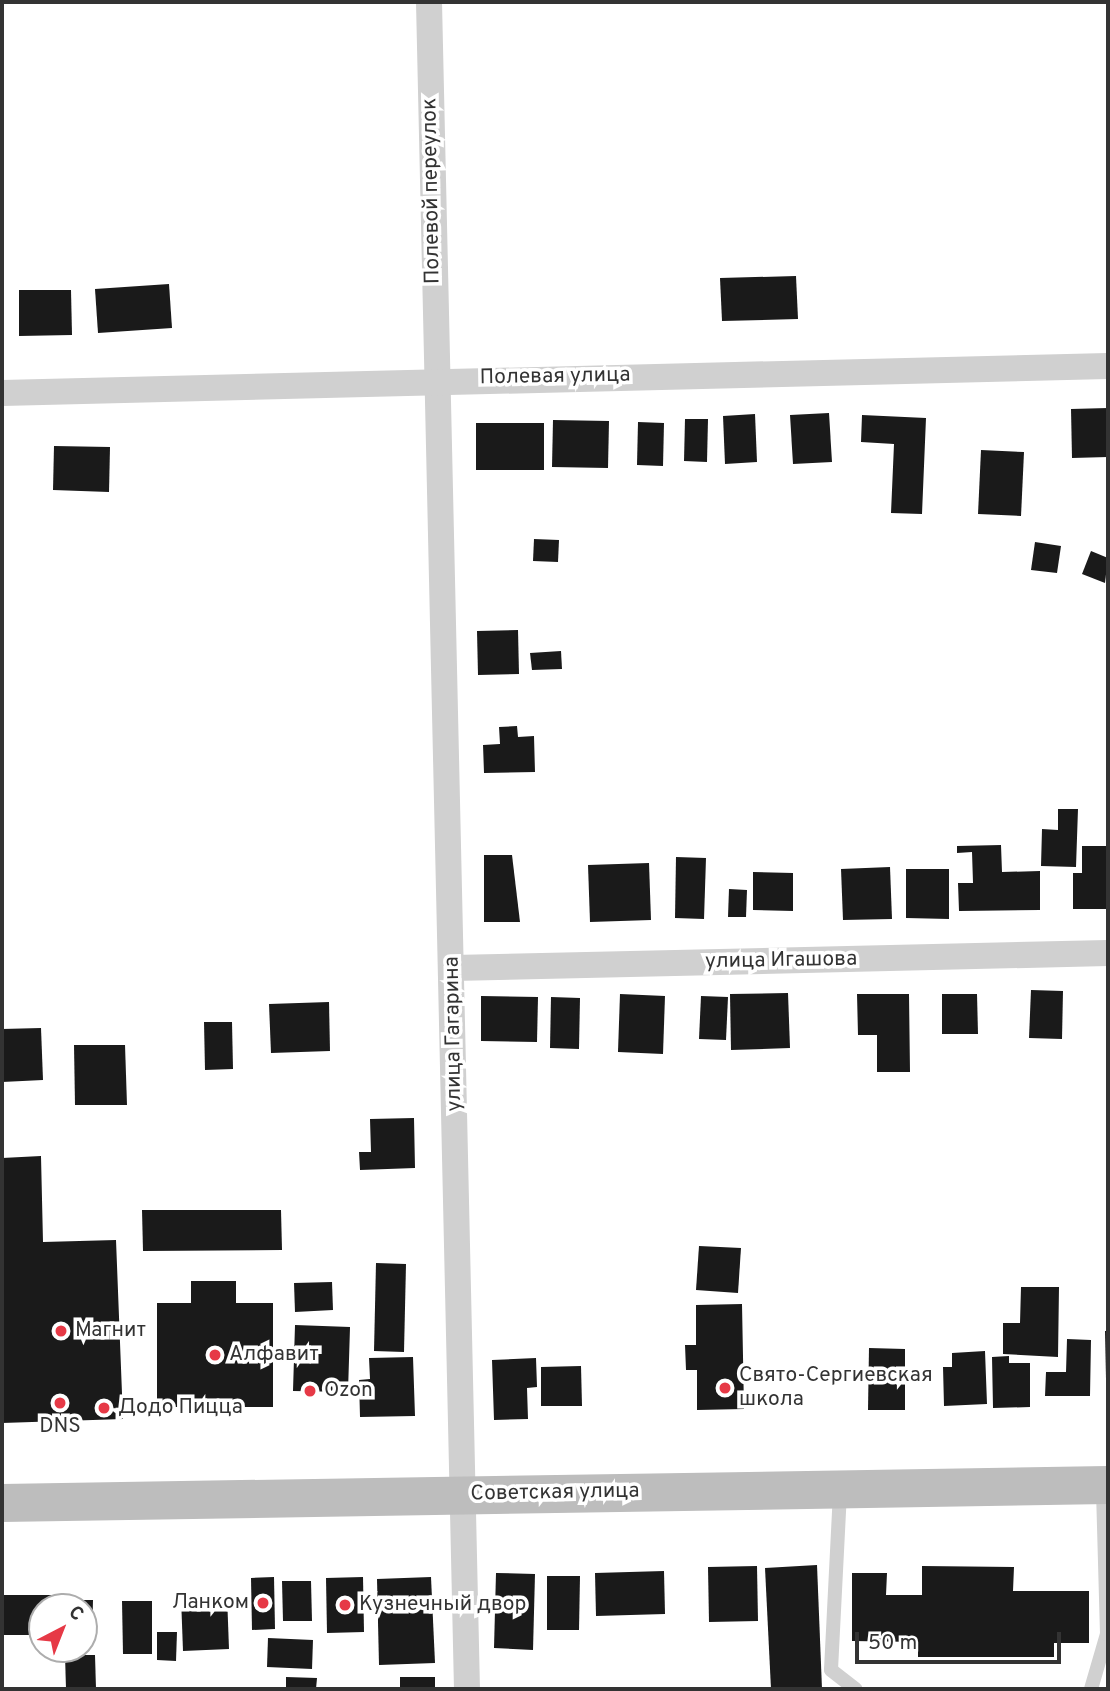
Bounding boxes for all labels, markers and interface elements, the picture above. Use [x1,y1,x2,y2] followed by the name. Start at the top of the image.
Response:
[418,98,446,284] street label: Полевой переулок
[479,363,631,391] street label: Полевая улица
[705,947,857,975] street label: улица Игашова
[440,956,468,1112] street label: улица Гагарина
[75,1318,146,1344] place label: Магнит
[53,1323,69,1339] marker: Магнит
[229,1342,319,1368] place label: Алфавит
[207,1347,223,1363] marker: Алфавит
[739,1363,933,1413] place label: Свято-Сергиевская школа
[324,1378,373,1404] place label: Ozon
[717,1380,733,1396] marker: Свято-Сергиевская школа
[302,1383,318,1399] marker: Ozon
[52,1395,68,1411] marker: DNS
[118,1395,243,1421] place label: Додо Пицца
[96,1400,112,1416] marker: Додо Пицца
[39,1414,81,1440] place label: DNS
[470,1479,640,1507] street label: Советская улица
[172,1590,249,1616] place label: Ланком
[359,1592,526,1618] place label: Кузнечный двор
[28,1593,98,1663] north arrow
[255,1595,271,1611] marker: Ланком
[337,1597,353,1613] marker: Кузнечный двор
[63,1601,88,1627] text: С
[858,1618,1064,1662] scale bar
[868,1630,917,1657] text: 50 m

